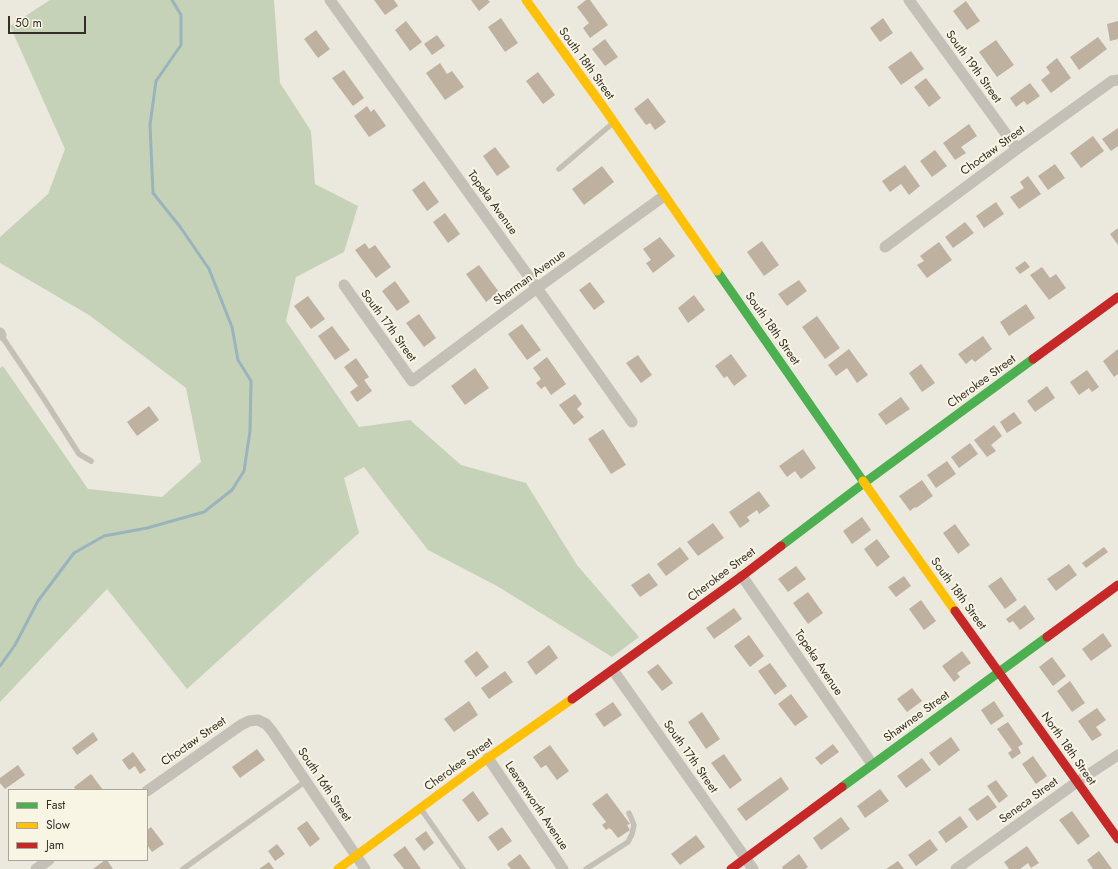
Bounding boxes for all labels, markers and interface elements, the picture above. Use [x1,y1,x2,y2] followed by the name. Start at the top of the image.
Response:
[10,8,88,34] scale bar
[15,14,42,32] text: 50 m
[555,25,617,103] street label: South 18th Street
[942,28,1004,106] street label: South 19th Street
[958,123,1028,179] street label: Choctaw Street
[464,168,520,238] street label: Topeka Avenue
[491,247,569,309] street label: Sherman Avenue
[357,287,419,365] street label: South 17th Street
[742,290,802,368] street label: South 18th Street
[945,352,1019,412] street label: Cherokee Street
[685,545,759,605] street label: Cherokee Street
[927,555,989,633] street label: South 18th Street
[791,627,845,699] street label: Topeka Avenue
[881,688,953,746] street label: Shawnee Street
[1037,710,1099,788] street label: North 18th Street
[159,714,229,770] street label: Choctaw Street
[660,718,720,796] street label: South 17th Street
[422,735,496,795] street label: Cherokee Street
[294,745,354,825] street label: South 16th Street
[501,759,571,853] street label: Leavenworth Avenue
[997,775,1061,827] street label: Seneca Street
[8,789,148,861] legend
[46,796,65,814] text: Fast
[46,816,70,834] text: Slow
[46,836,64,854] text: Jam

